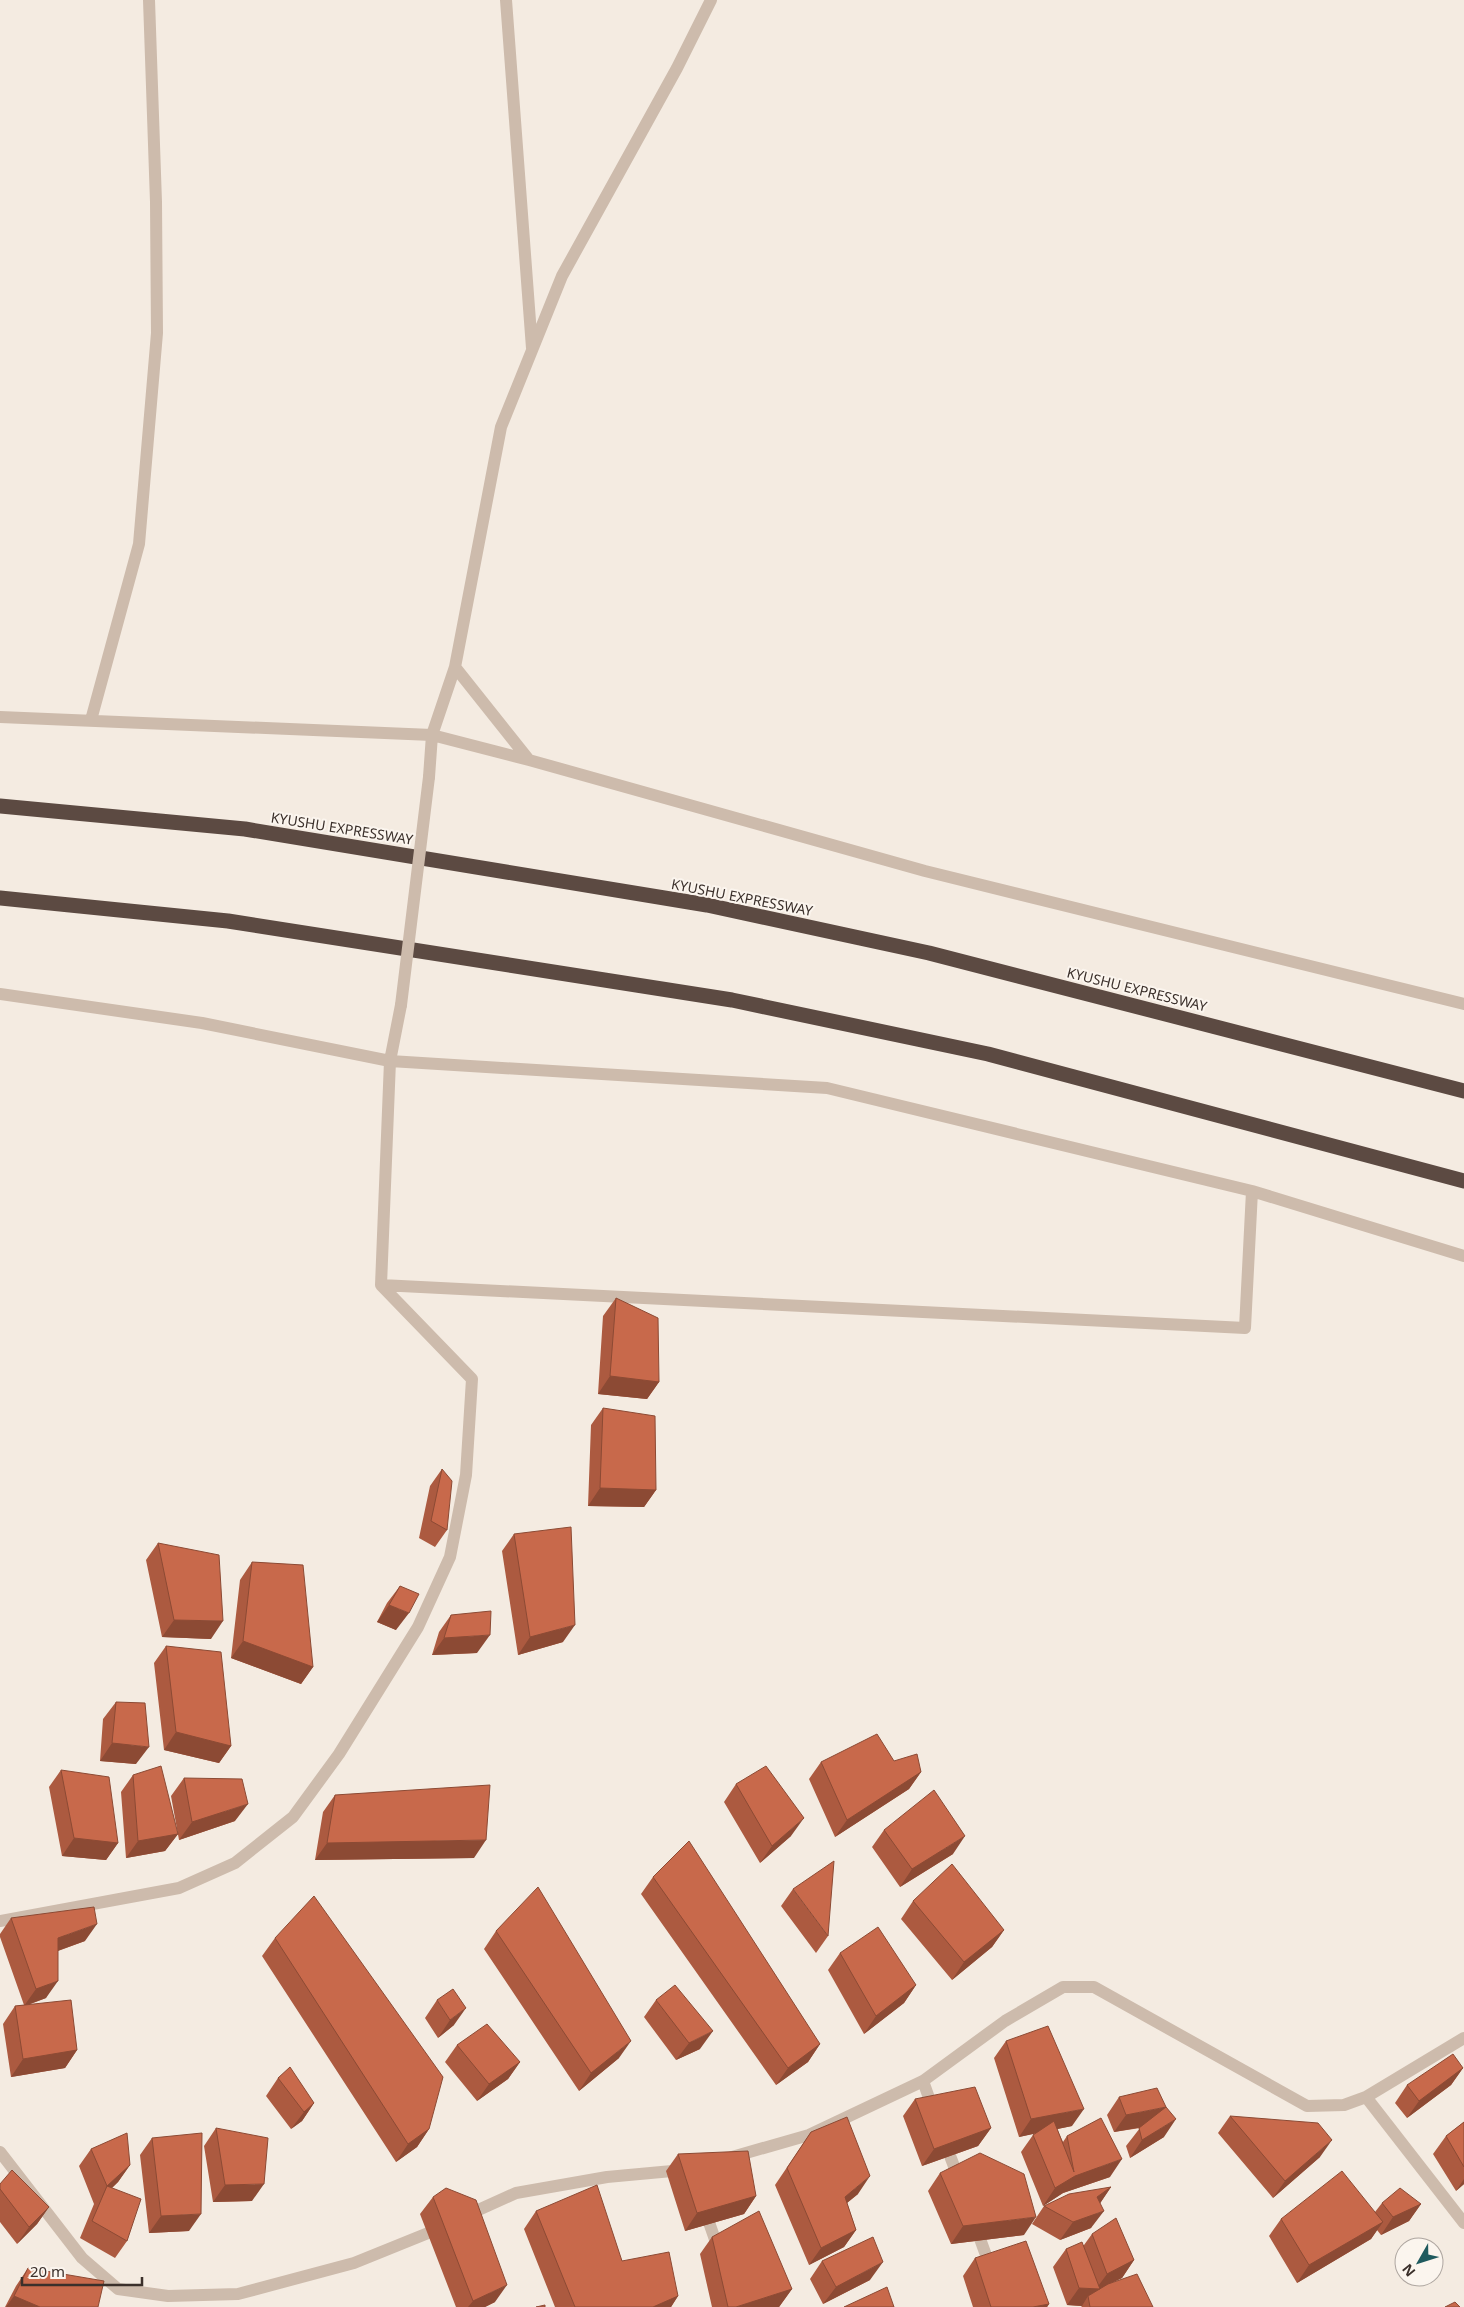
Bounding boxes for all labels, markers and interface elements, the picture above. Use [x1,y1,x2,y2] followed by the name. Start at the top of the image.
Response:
[270,807,414,849] street label: KYUSHU EXPRESSWAY
[670,874,814,920] street label: KYUSHU EXPRESSWAY
[1065,962,1209,1016] street label: KYUSHU EXPRESSWAY
[1394,2237,1444,2287] north arrow
[22,2254,142,2286] scale bar
[1398,2260,1419,2281] text: N
[30,2261,65,2281] text: 20 m

